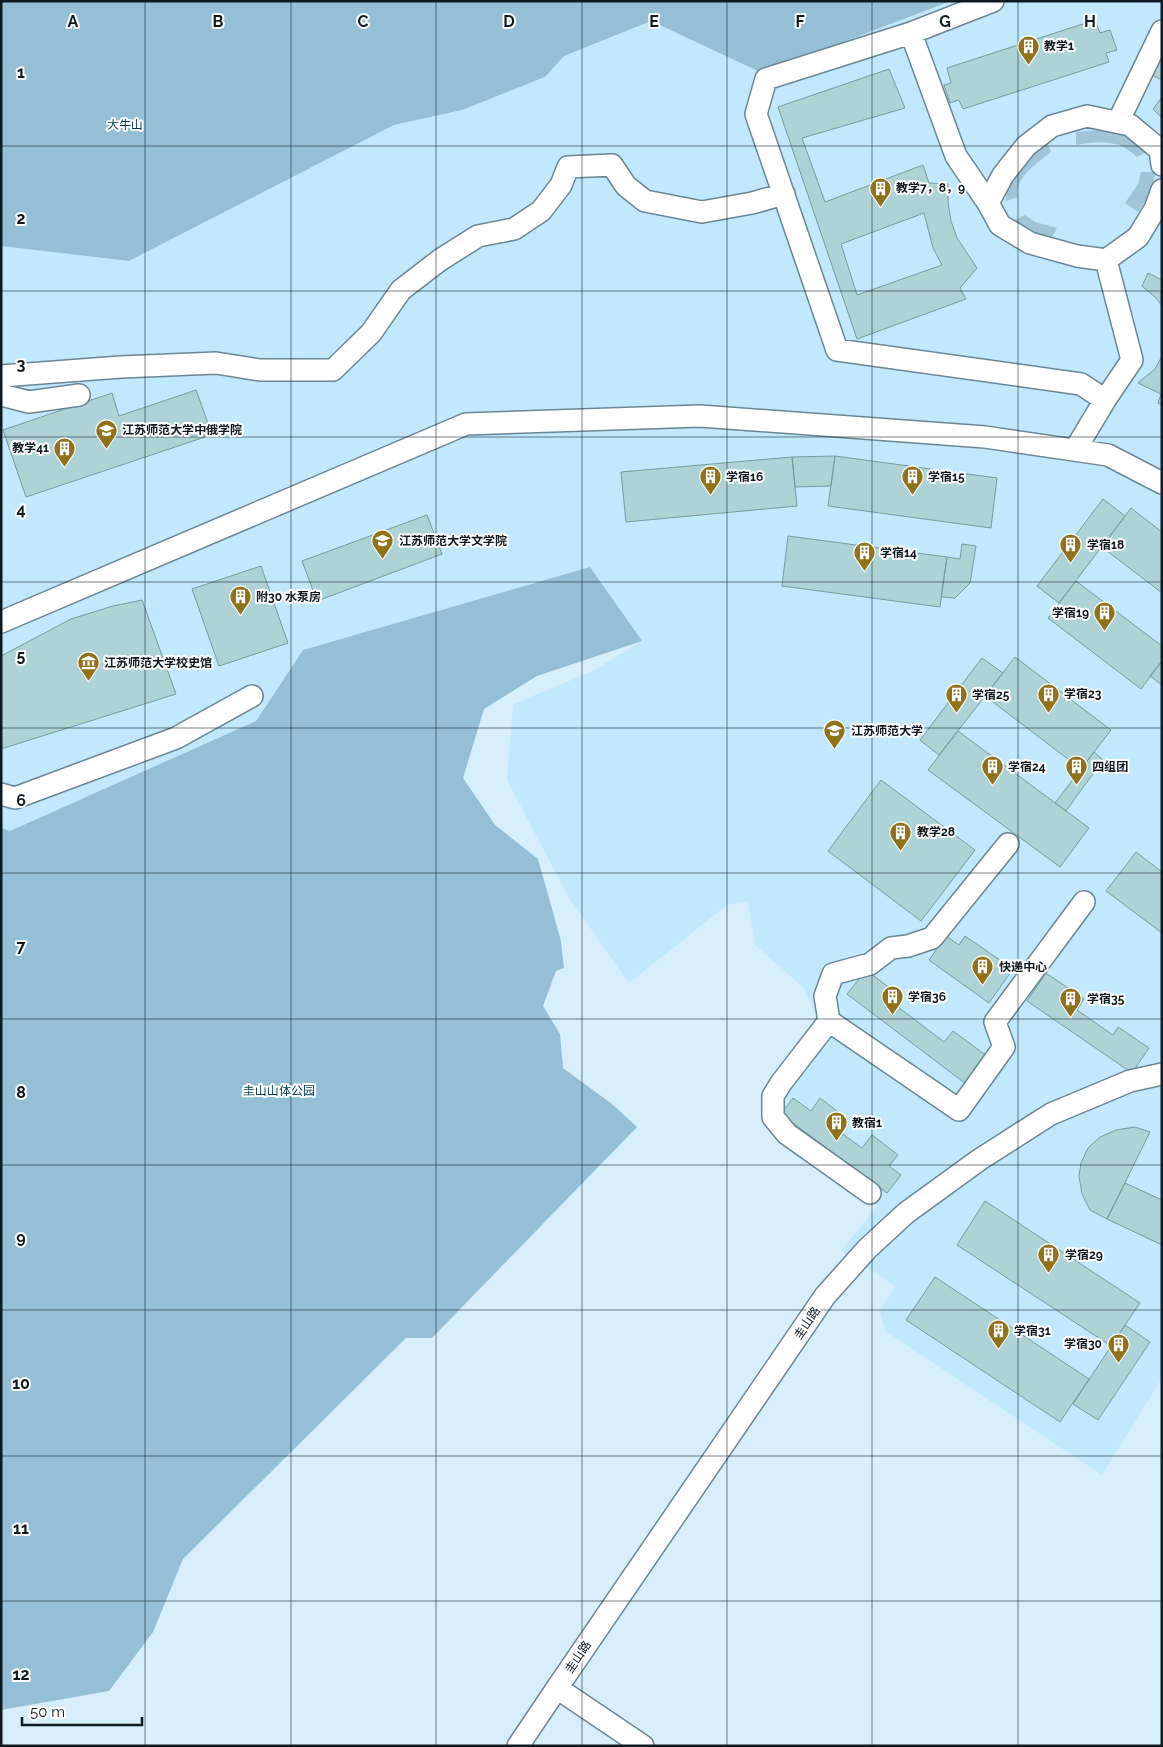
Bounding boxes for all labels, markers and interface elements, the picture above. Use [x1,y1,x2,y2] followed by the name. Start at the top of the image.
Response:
[68,12,79,31] text: A
[213,12,224,31] text: B
[358,12,369,31] text: C
[503,12,515,31] text: D
[649,12,659,31] text: E
[795,12,805,31] text: F
[939,12,951,31] text: G
[1084,12,1096,31] text: H
[1016,34,1040,65] building icon: 教学1
[1044,39,1074,53] place label: 教学1
[17,63,25,82] text: 1
[107,118,143,132] park label: 大牛山
[868,176,892,207] building icon: 教学7，8，9
[896,181,965,195] place label: 教学7，8，9
[16,209,26,228] text: 2
[17,355,26,374] text: 3
[94,418,118,449] school or university icon: 江苏师范大学中俄学院
[122,423,242,437] place label: 江苏师范大学中俄学院
[53,436,77,467] building icon: 教学41
[12,441,49,455] place label: 教学41
[698,465,722,496] building icon: 学宿16
[900,465,924,496] building icon: 学宿15
[726,470,763,484] place label: 学宿16
[928,470,965,484] place label: 学宿15
[16,500,26,519] text: 4
[371,529,395,560] school or university icon: 江苏师范大学文学院
[1059,533,1083,564] building icon: 学宿18
[399,534,507,548] place label: 江苏师范大学文学院
[1087,538,1124,552] place label: 学宿18
[852,541,876,572] building icon: 学宿14
[880,546,917,560] place label: 学宿14
[228,585,252,616] building icon: 附30 水泵房
[256,590,321,604] place label: 附30 水泵房
[1093,601,1117,632] building icon: 学宿19
[1052,606,1089,620] place label: 学宿19
[17,646,26,665] text: 5
[76,651,100,682] museum icon: 江苏师范大学校史馆
[104,656,212,670] place label: 江苏师范大学校史馆
[1036,682,1060,713] building icon: 学宿23
[944,683,968,714] building icon: 学宿25
[1064,687,1102,701] place label: 学宿23
[972,688,1010,702] place label: 学宿25
[823,719,847,750] school or university icon: 江苏师范大学
[851,724,923,738] place label: 江苏师范大学
[980,755,1004,786] building icon: 学宿24
[1064,755,1088,786] building icon: 四组团
[1008,760,1046,774] place label: 学宿24
[1092,760,1128,774] place label: 四组团
[16,791,26,810] text: 6
[889,820,913,851] building icon: 教学28
[917,825,955,839] place label: 教学28
[17,937,26,956] text: 7
[971,955,995,986] building icon: 快递中心
[999,960,1047,974] place label: 快递中心
[880,985,904,1016] building icon: 学宿36
[1059,987,1083,1018] building icon: 学宿35
[908,990,946,1004] place label: 学宿36
[1087,992,1125,1006] place label: 学宿35
[16,1083,26,1102] text: 8
[243,1084,315,1098] park label: 圭山山体公园
[824,1111,848,1142] building icon: 教宿1
[852,1116,882,1130] place label: 教宿1
[16,1228,26,1247] text: 9
[1037,1243,1061,1274] building icon: 学宿29
[1065,1248,1103,1262] place label: 学宿29
[791,1304,823,1342] street label: 圭山路
[986,1319,1010,1350] building icon: 学宿31
[1014,1324,1051,1338] place label: 学宿31
[1106,1332,1130,1363] building icon: 学宿30
[1064,1337,1102,1351] place label: 学宿30
[12,1374,30,1393] text: 10
[13,1519,29,1538] text: 11
[562,1638,594,1676] street label: 圭山路
[13,1665,29,1684] text: 12
[22,1694,142,1726] scale bar
[30,1703,65,1721] text: 50 m

